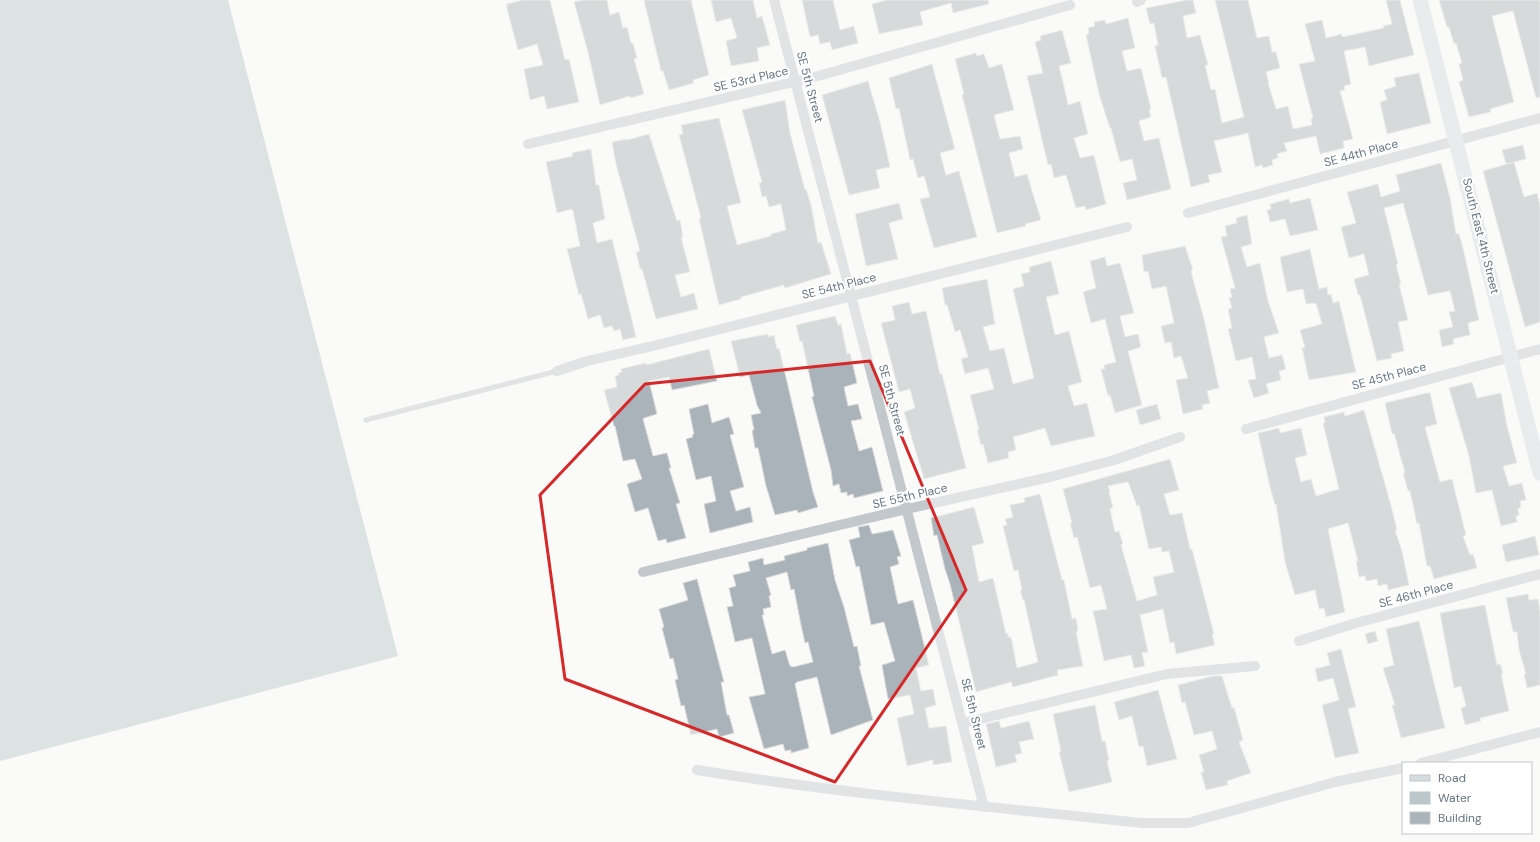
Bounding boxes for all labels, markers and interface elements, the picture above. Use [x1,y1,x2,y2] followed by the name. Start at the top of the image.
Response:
[793,50,827,125] street label: SE 5th Street
[712,63,790,95] street label: SE 53rd Place
[1322,135,1400,171] street label: SE 44th Place
[1459,176,1503,296] street label: South East 4th Street
[800,269,878,303] street label: SE 54th Place
[1350,358,1428,394] street label: SE 45th Place
[875,363,909,438] street label: SE 5th Street
[871,480,949,512] street label: SE 55th Place
[1377,576,1455,612] street label: SE 46th Place
[957,677,991,752] street label: SE 5th Street
[1402,762,1532,834] legend
[1438,770,1466,786] text: Road
[1438,790,1472,806] text: Water
[1438,810,1482,826] text: Building

